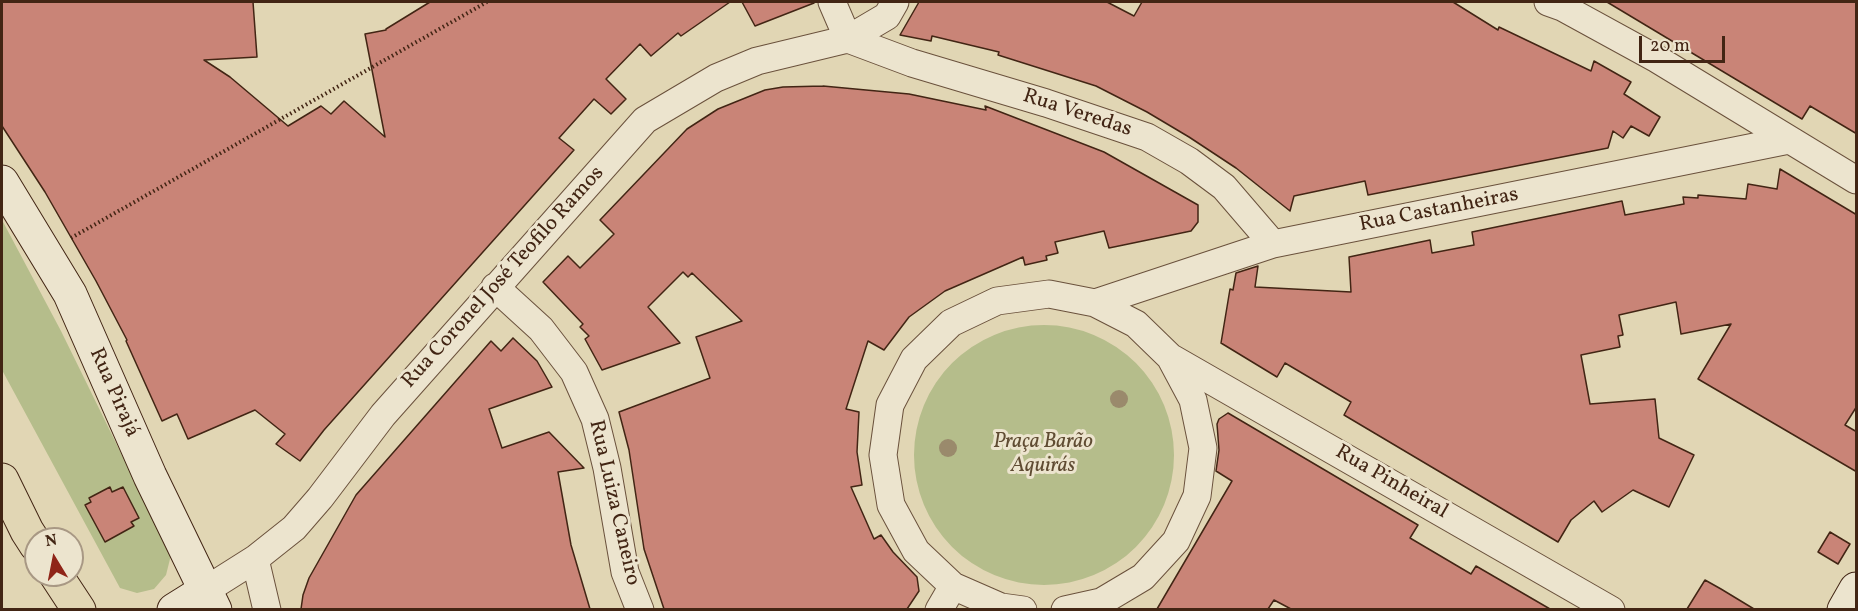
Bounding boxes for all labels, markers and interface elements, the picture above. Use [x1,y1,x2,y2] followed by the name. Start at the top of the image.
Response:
[1642,24,1728,62] scale bar
[1650,34,1690,59] text: 20 m
[1019,85,1135,143] street label: Rua Veredas
[398,162,610,394] street label: Rua Coronel José Teofilo Ramos
[1357,183,1521,239] street label: Rua Castanheiras
[82,344,144,442] street label: Rua Pirajá
[582,418,644,588] street label: Rua Luiza Caneiro
[993,430,1093,480] park label: Praça Barão Aquirás
[1330,441,1452,525] street label: Rua Pinheiral
[24,527,84,587] north arrow
[44,529,59,553] text: N

